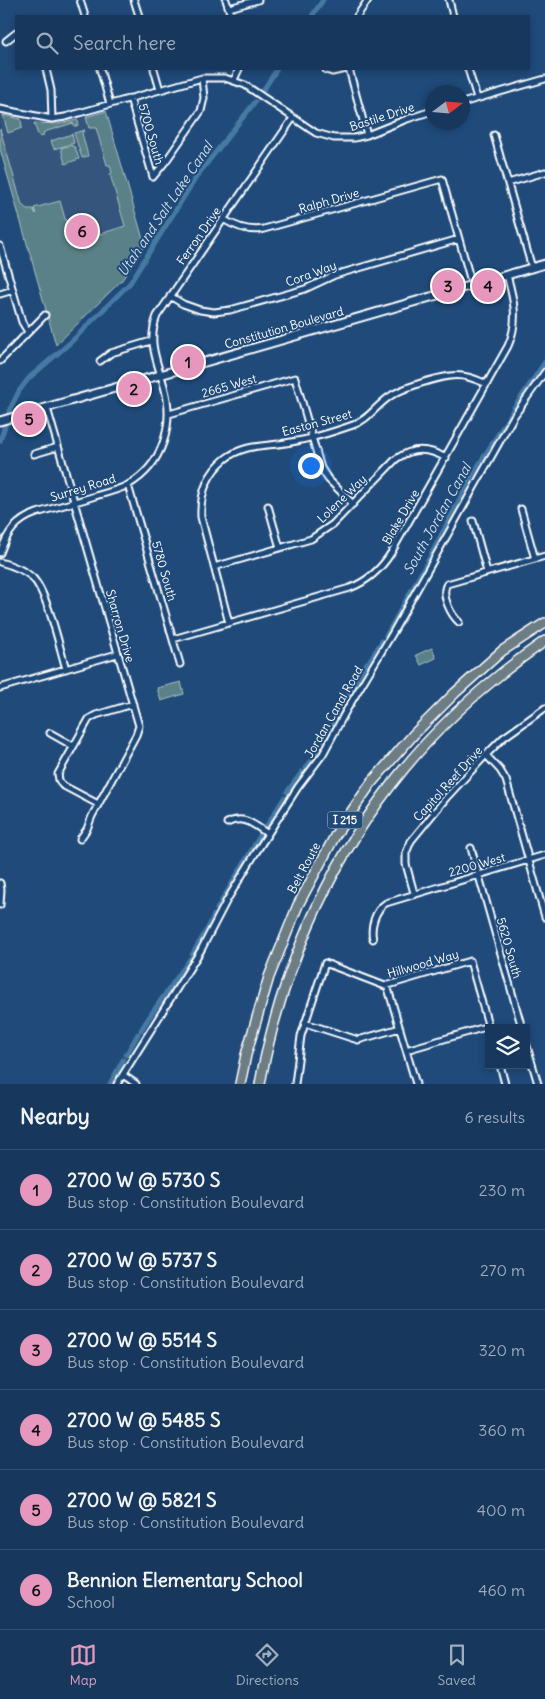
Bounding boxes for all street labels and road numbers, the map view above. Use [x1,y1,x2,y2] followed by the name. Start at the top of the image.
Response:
[348,99,416,134] street label: Bastile Drive
[136,102,167,166] street label: 5700 South
[297,185,361,216] street label: Ralph Drive
[173,204,224,268] street label: Ferron Drive
[283,257,338,290] street label: Cora Way
[223,303,345,352] street label: Constitution Boulevard
[200,371,258,401] street label: 2665 West
[280,406,353,439] street label: Easton Street
[48,470,117,505] street label: Surrey Road
[314,471,369,526] street label: Lolene Way
[379,487,422,547] street label: Blake Drive
[149,539,180,603] street label: 5780 South
[103,588,138,664] street label: Sharron Drive
[301,663,366,760] street label: Jordan Canal Road
[410,743,485,824] street label: Capitol Reef Drive
[328,812,362,828] road number: I 215
[284,840,323,896] street label: Belt Route
[447,849,507,880] street label: 2200 West
[494,916,525,980] street label: 5620 South
[385,946,460,981] street label: Hillwood Way

